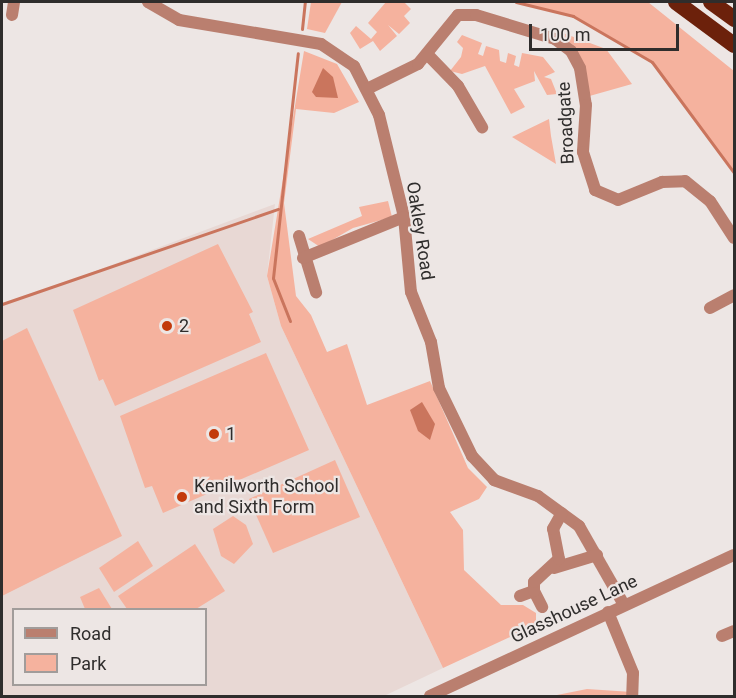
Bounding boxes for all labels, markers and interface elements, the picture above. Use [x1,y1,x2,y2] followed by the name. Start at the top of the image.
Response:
[532,12,682,50] scale bar
[540,24,591,45] text: 100 m
[553,81,579,165] street label: Broadgate
[402,180,438,282] street label: Oakley Road
[179,315,189,337] place label: 2
[160,319,174,333] marker: 2
[226,423,236,445] place label: 1
[207,427,221,441] marker: 1
[194,476,339,518] place label: Kenilworth School and Sixth Form
[175,490,189,504] marker: Kenilworth School and Sixth Form
[507,570,641,648] street label: Glasshouse Lane
[12,608,207,686] legend
[70,623,111,644] text: Road
[70,653,106,674] text: Park

